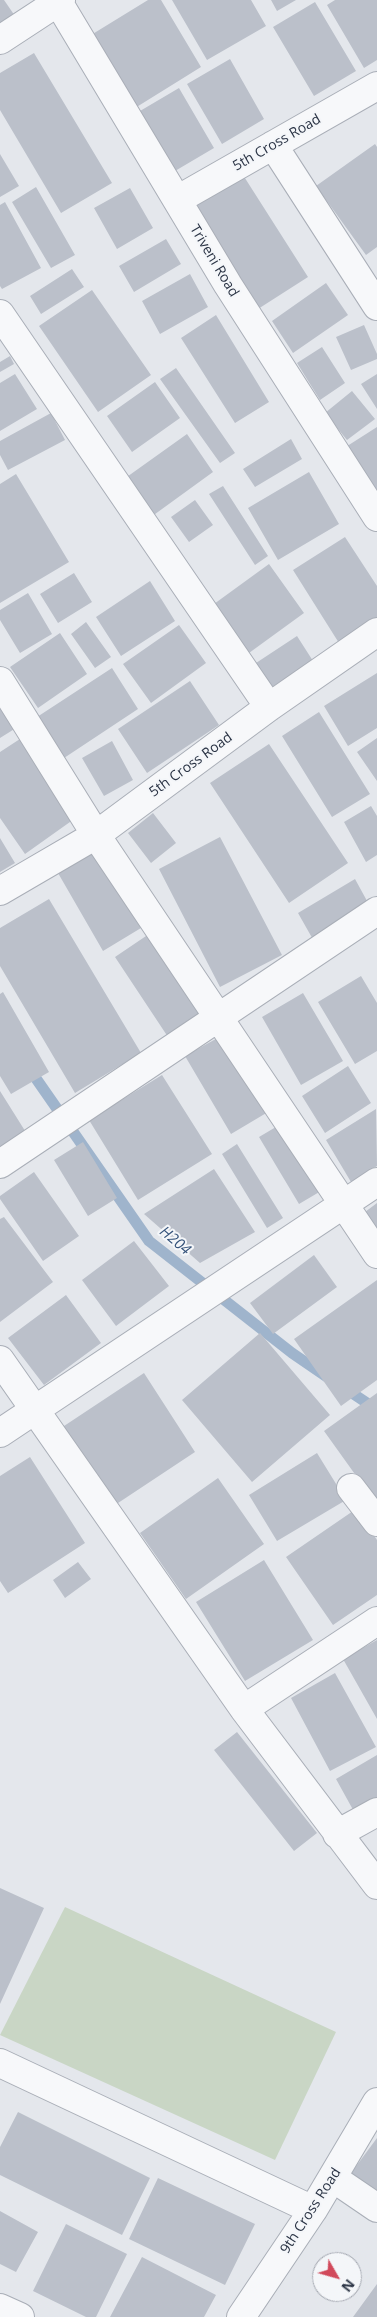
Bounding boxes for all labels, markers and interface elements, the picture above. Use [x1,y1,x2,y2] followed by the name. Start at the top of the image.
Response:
[230,111,324,175] street label: 5th Cross Road
[186,222,242,300] street label: Triveni Road
[146,729,236,801] street label: 5th Cross Road
[156,1223,194,1259] water label: H204
[277,2165,345,2257] street label: 9th Cross Road
[312,2252,362,2302] north arrow
[337,2276,359,2296] text: N

